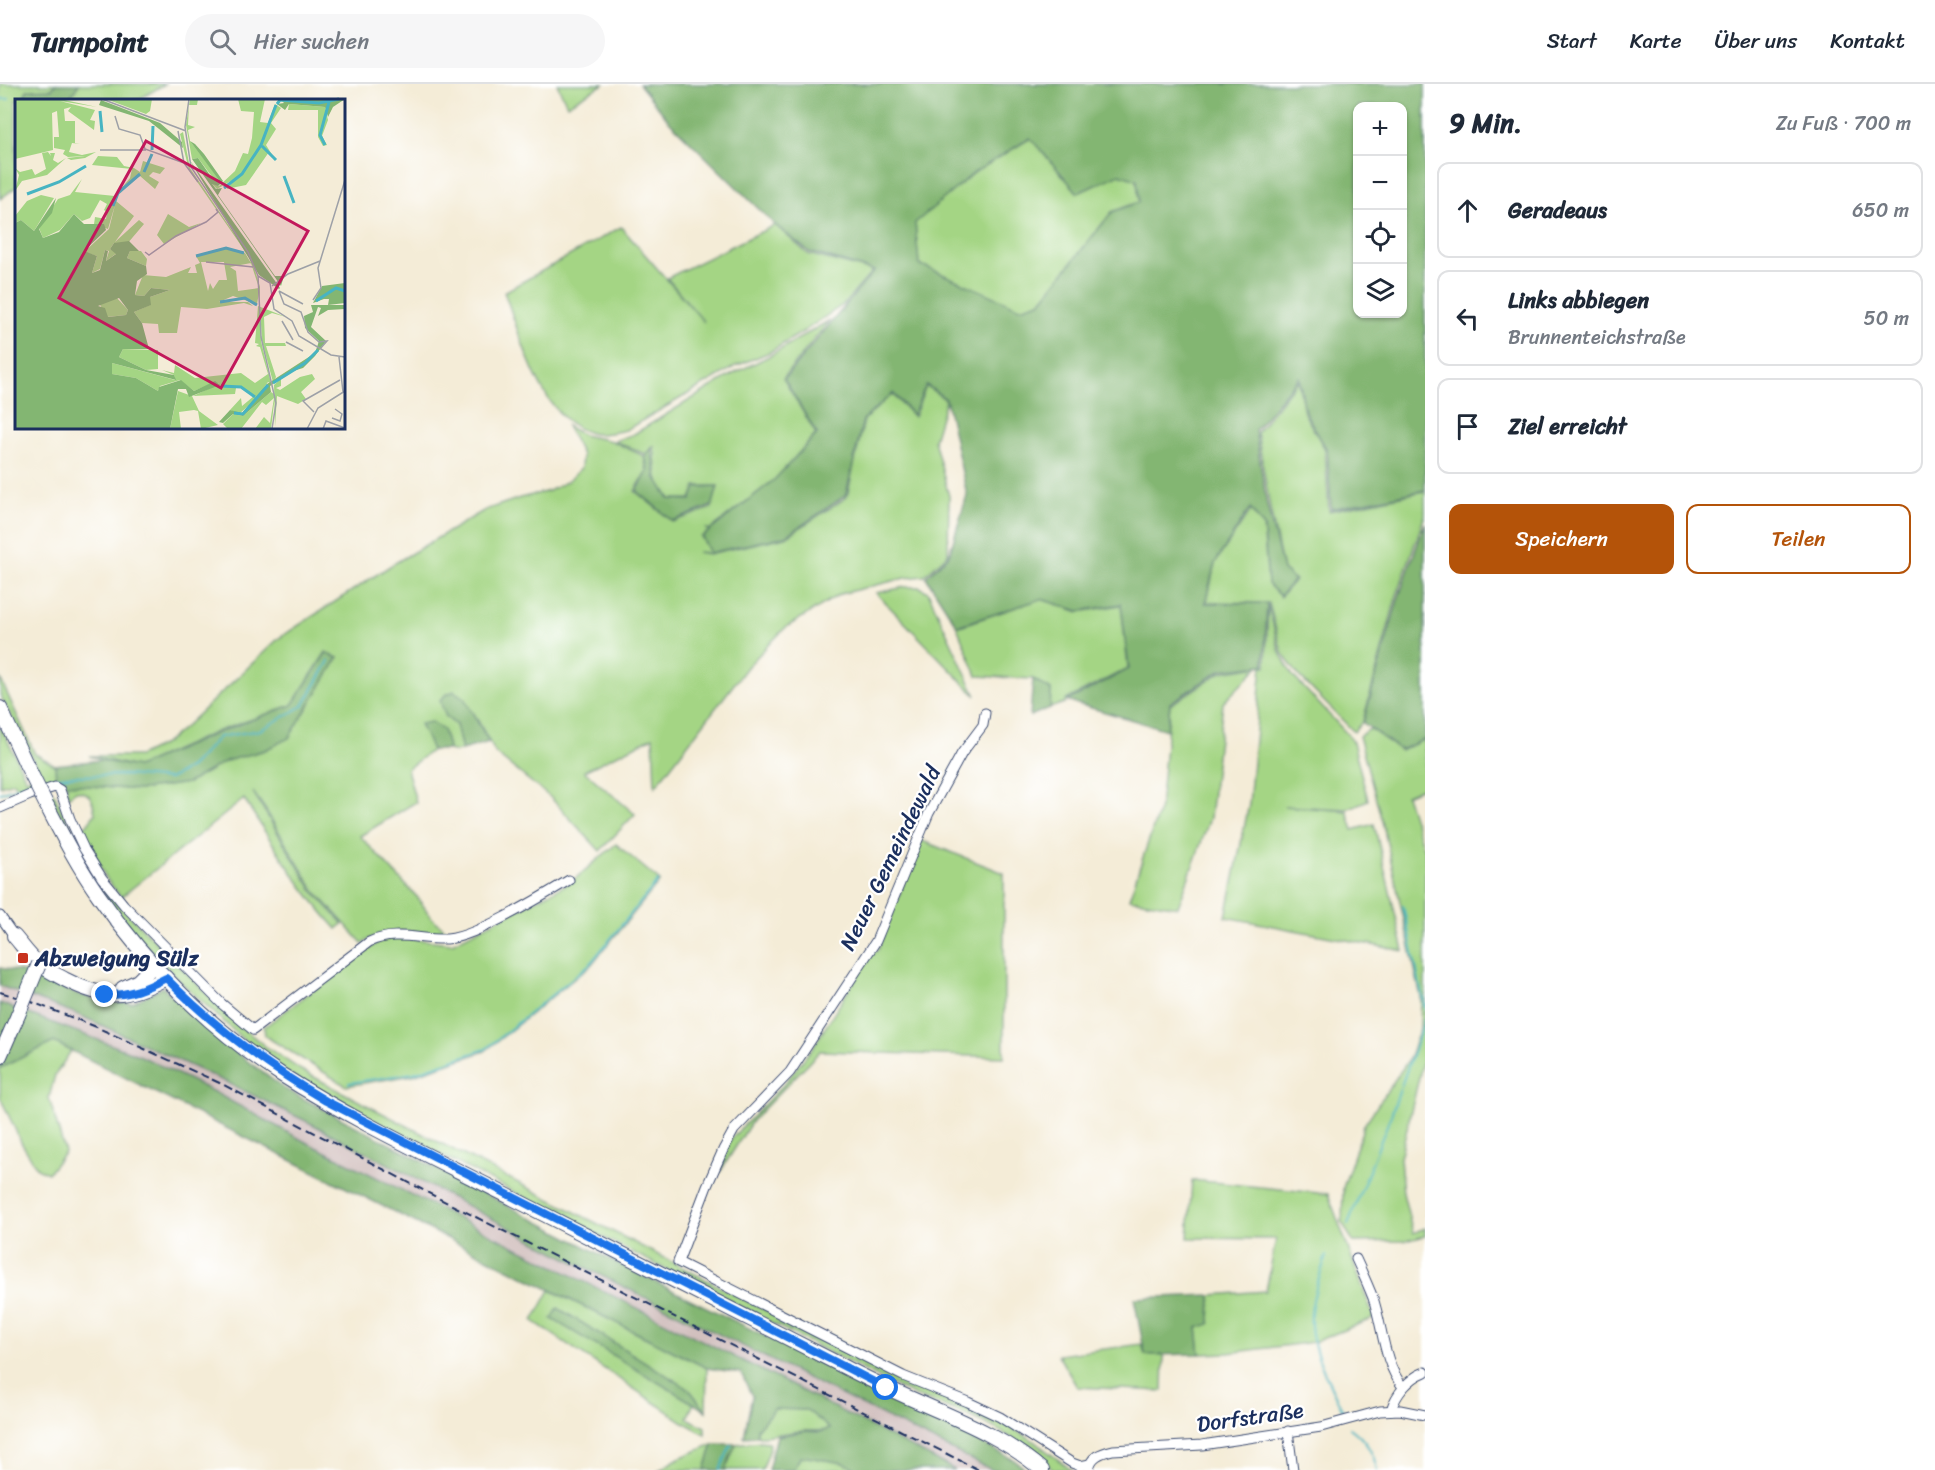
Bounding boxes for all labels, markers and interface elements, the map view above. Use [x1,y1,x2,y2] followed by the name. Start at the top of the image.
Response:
[185,14,605,68] search box
[30,17,149,66] text: Turnpoint
[254,22,369,61] text: Hier suchen
[1547,22,1597,60] text: Start
[1630,22,1682,60] text: Karte
[1715,22,1797,60] text: Über uns
[1830,22,1905,60] text: Kontakt
[206,25,239,58] icon: search
[15,99,345,429] inset map
[1449,100,1522,146] text: 9 Min.
[1353,102,1407,318] map controls
[1353,102,1407,156] button: +
[1776,106,1911,141] text: Zu Fuß · 700 m
[1353,156,1407,210] button: −
[1508,191,1607,230] text: Geradeaus
[1852,193,1909,228] text: 650 m
[1451,194,1484,227] icon: ahead
[1353,210,1407,264] button: locate
[1353,264,1407,318] button: layers
[1508,281,1649,320] text: Links abbiegen
[1864,301,1909,336] text: 50 m
[1451,302,1484,335] icon: left
[1508,320,1686,355] text: Brunnenteichstraße
[1508,407,1627,446] text: Ziel erreicht
[1451,410,1484,443] icon: arrive
[1449,504,1674,574] button: Speichern
[1686,504,1911,574] button: Teilen
[828,757,952,957] street label: Neuer Gemeindewald
[34,939,200,978] place label: Abzweigung Sülz
[16,951,30,965] marker: Abzweigung Sülz
[91,981,117,1007] route end
[872,1374,898,1400] route start
[1194,1390,1306,1444] street label: Dorfstraße

